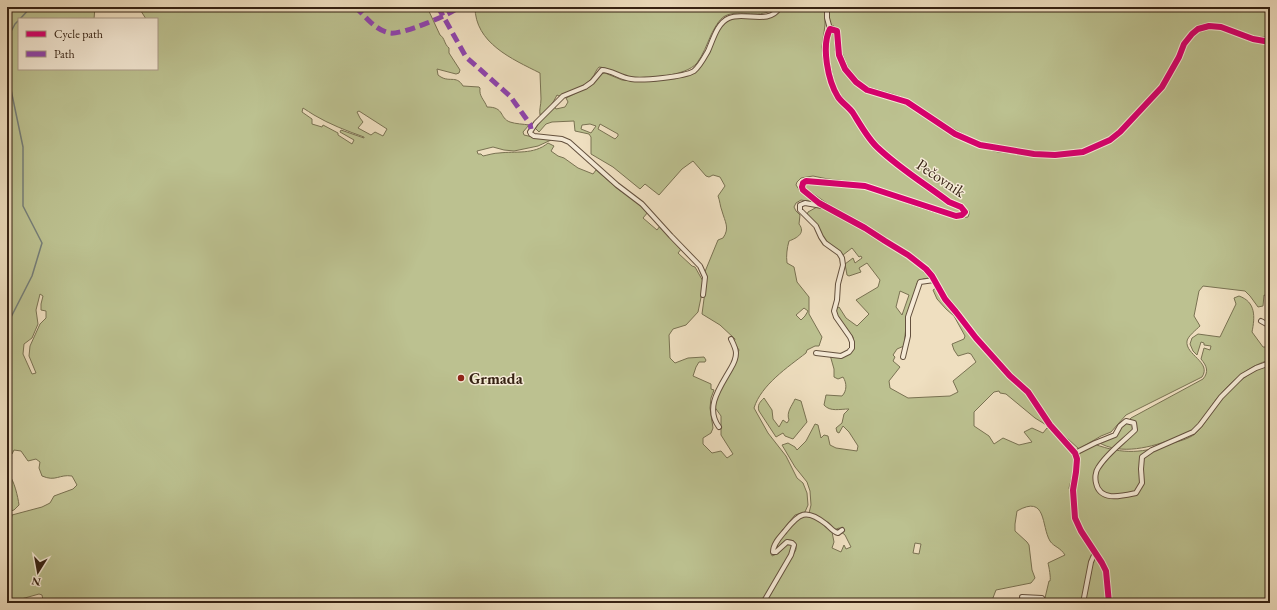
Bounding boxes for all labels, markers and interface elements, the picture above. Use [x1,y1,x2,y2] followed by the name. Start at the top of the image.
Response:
[18,18,158,70] legend
[54,26,103,42] text: Cycle path
[54,46,75,62] text: Path
[912,154,970,202] street label: Pečovnik
[469,368,524,389] place label: Grmada
[456,373,466,383] marker: Grmada
[18,552,58,592] north arrow
[30,574,42,590] text: N

